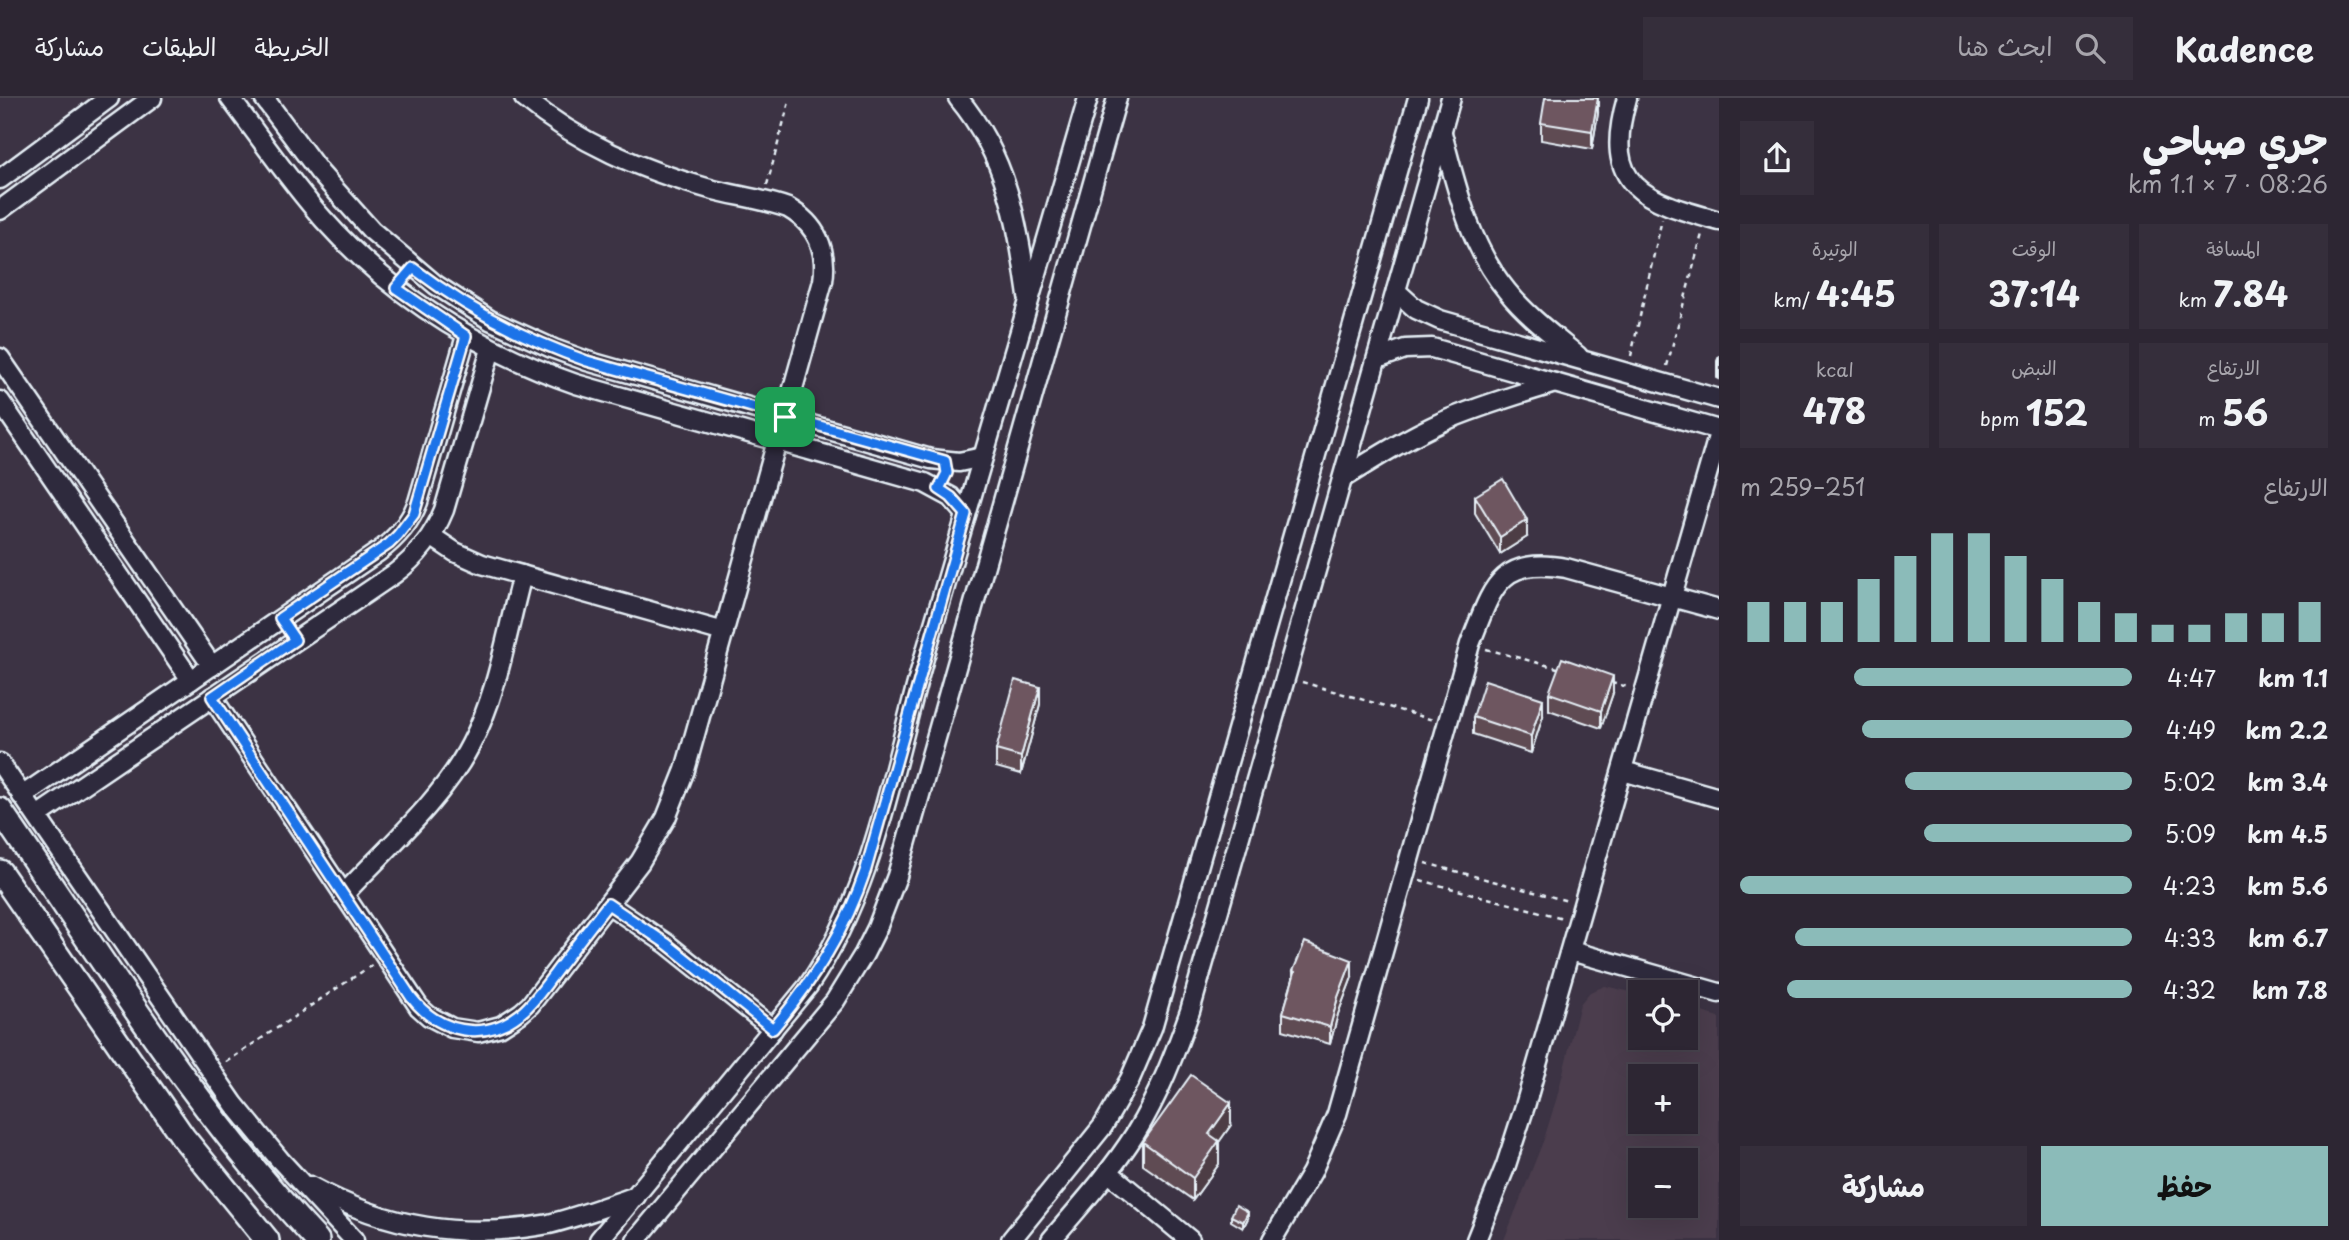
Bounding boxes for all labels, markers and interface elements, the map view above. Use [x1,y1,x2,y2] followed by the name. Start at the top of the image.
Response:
[1643,17,2133,80] search box
[2175,23,2314,73] text: Kadence
[1957,26,2053,65] text: ابحث هنا
[35,28,104,64] text: مشاركة
[142,28,217,64] text: الطبقات
[255,28,329,64] text: الخريطة
[2071,29,2109,67] icon: search
[2142,111,2328,168] text: جري صباحي
[1740,121,1814,195] button: share
[2128,166,2328,201] text: 08:26 · 7 × 1.1 km
[1812,234,1858,262] text: الوتيرة
[2012,234,2056,262] text: الوقت
[2206,234,2260,262] text: المسافة
[1816,266,1896,319] text: 4:45
[1988,266,2080,319] text: 37:14
[2213,266,2288,319] text: 7.84
[1773,285,1816,313] text: /km
[2178,285,2213,313] text: km
[2011,353,2057,381] text: النبض
[2207,353,2260,381] text: الارتفاع
[1816,355,1854,383] text: kcal
[1803,383,1867,436] text: 478
[2026,385,2088,438] text: 152
[2222,385,2269,438] text: 56
[755,387,815,447] pin
[766,398,804,436] icon: arrive
[1980,404,2026,432] text: bpm
[2198,404,2222,432] text: m
[1740,469,1865,504] text: 251–259 m
[2264,469,2328,504] text: الارتفاع
[2167,660,2216,695] text: 4:47
[2258,660,2328,695] text: 1.1 km
[2166,712,2216,747] text: 4:49
[2245,712,2328,747] text: 2.2 km
[2162,764,2216,799] text: 5:02
[2247,764,2328,799] text: 3.4 km
[2164,816,2216,851] text: 5:09
[2247,816,2328,851] text: 4.5 km
[2163,868,2216,903] text: 4:23
[2247,868,2328,903] text: 5.6 km
[2164,920,2216,955] text: 4:33
[2248,920,2328,955] text: 6.7 km
[2163,972,2216,1007] text: 4:32
[2252,972,2328,1007] text: 7.8 km
[1628,980,1698,1218] map controls
[1628,980,1698,1050] button: locate
[1628,1064,1698,1134] button: +
[1740,1146,2027,1226] button: مشاركة
[2041,1146,2328,1226] button: حفظ
[1628,1148,1698,1218] button: −

